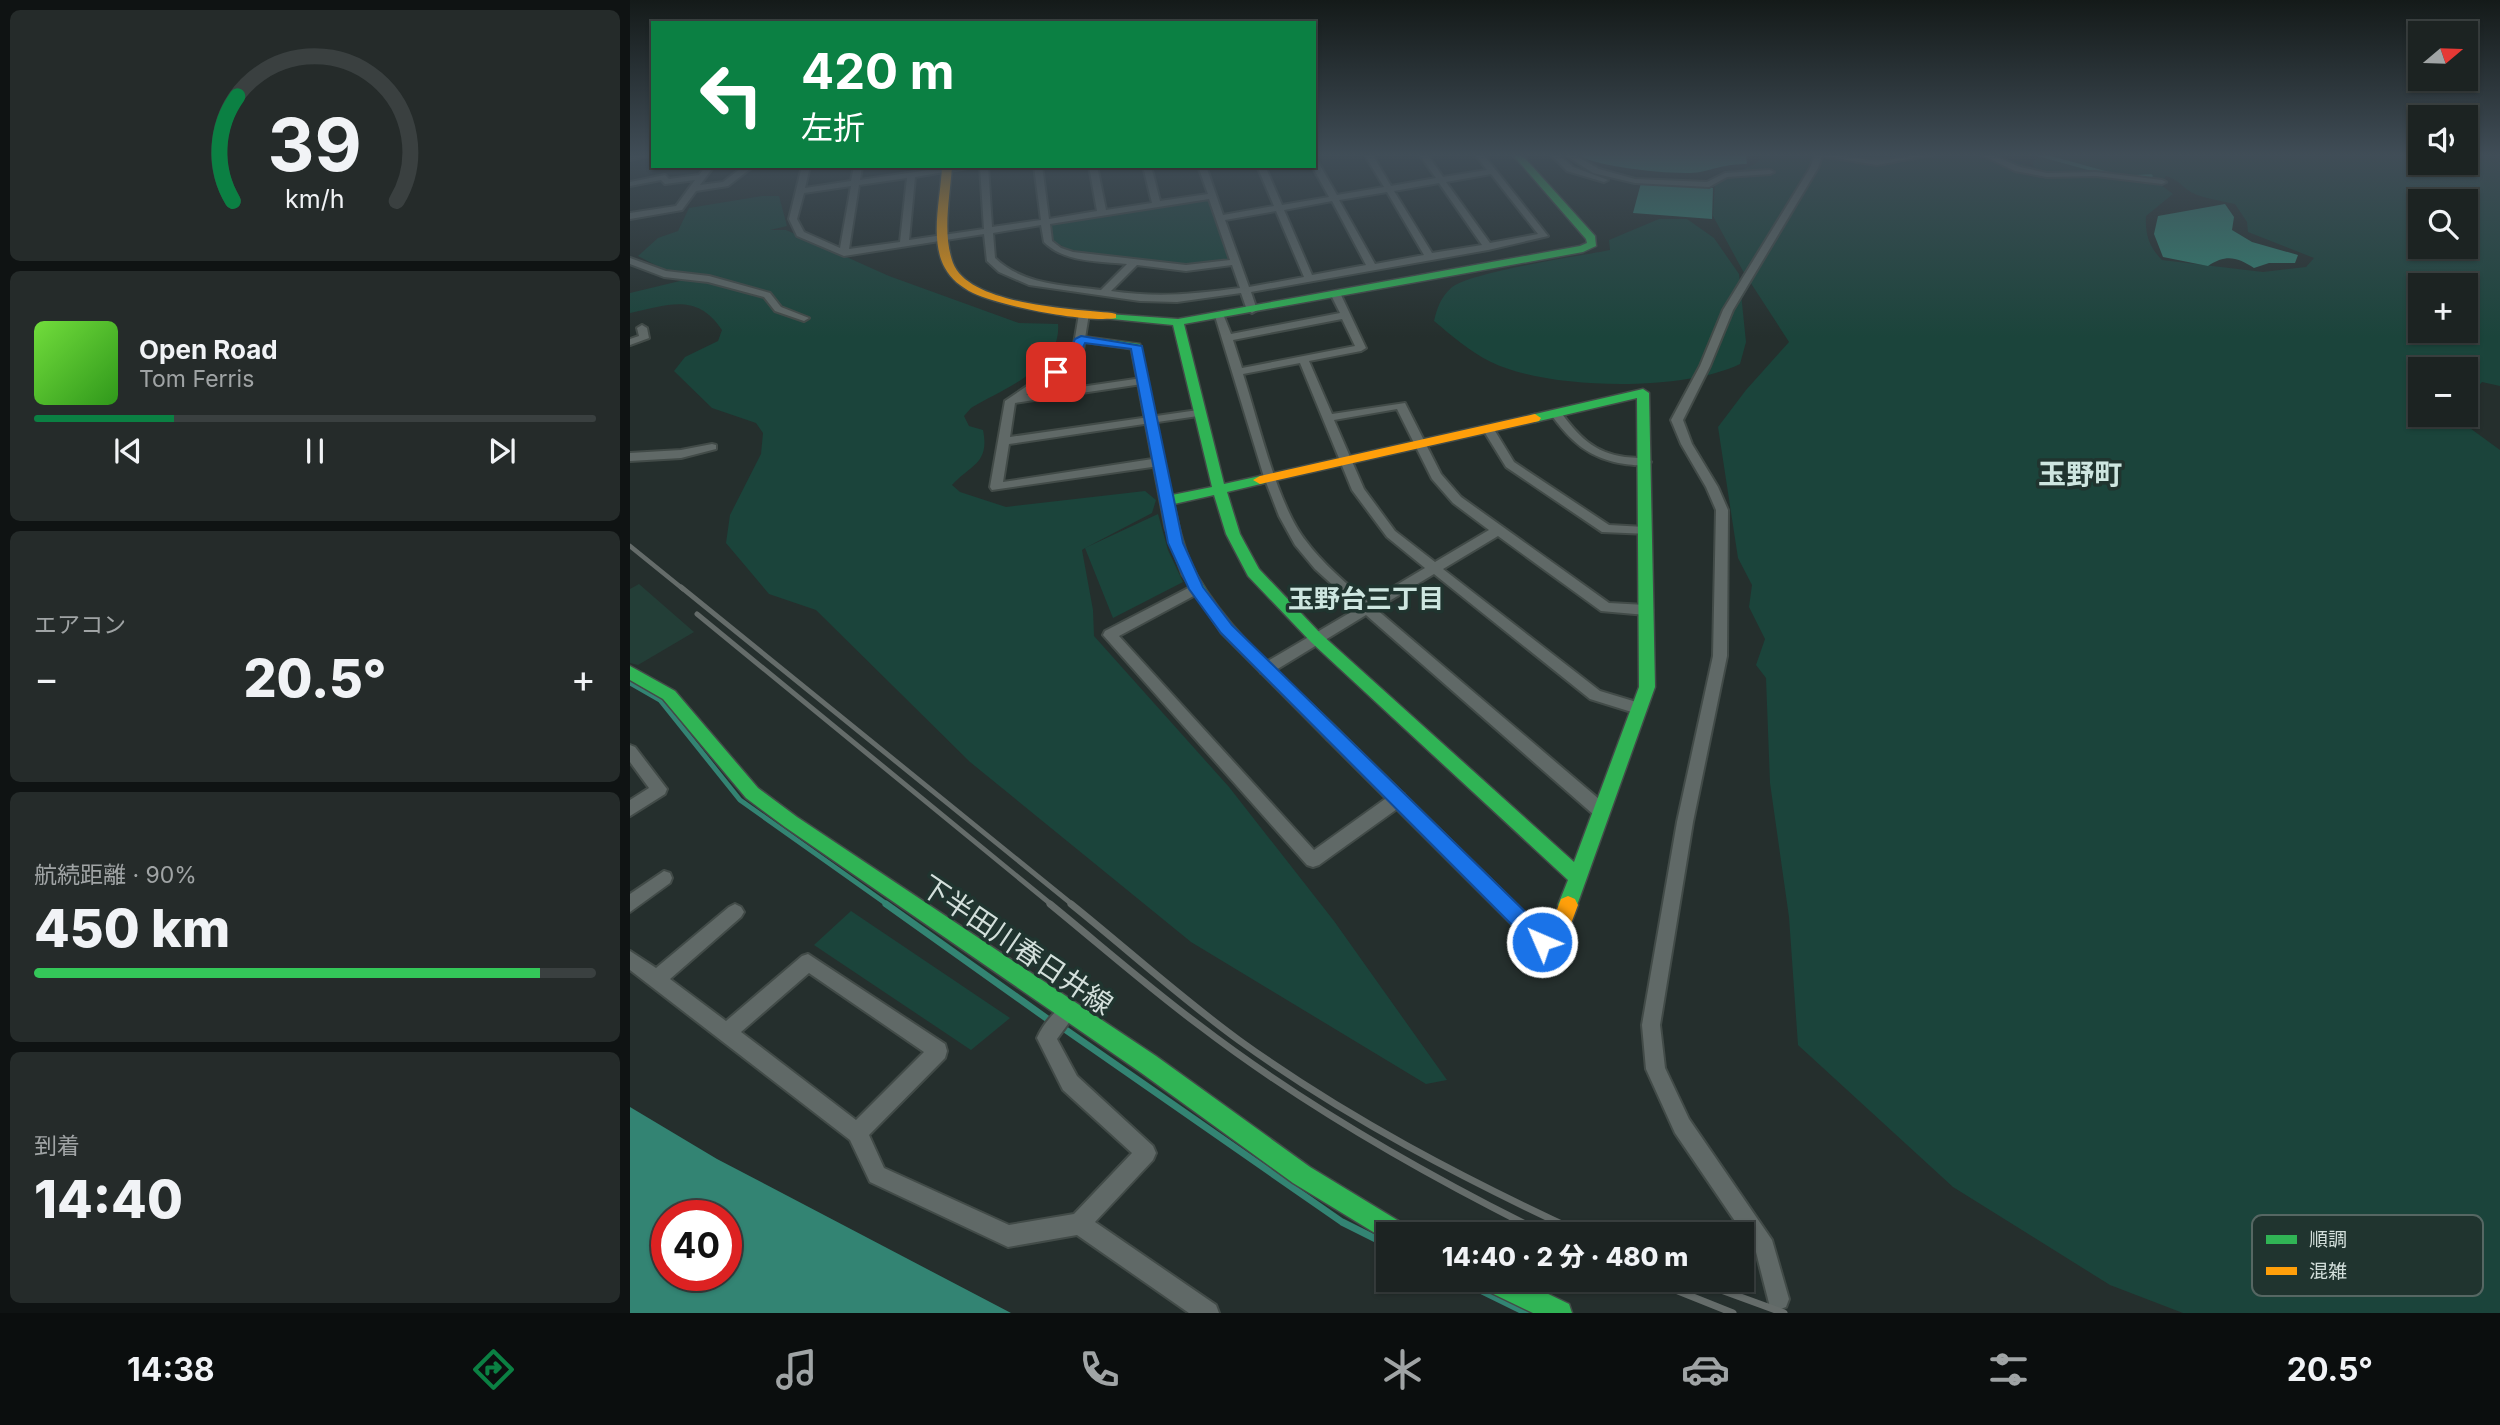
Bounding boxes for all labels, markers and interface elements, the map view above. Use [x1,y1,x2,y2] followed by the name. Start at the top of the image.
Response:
[2408,21,2478,91] north arrow
[2408,21,2478,427] map controls
[801,42,954,101] text: 420 m
[686,49,777,140] icon: left
[268,101,362,190] text: 39
[2408,105,2478,175] button: sound
[801,108,865,147] text: 左折
[285,184,345,214] text: km/h
[2408,189,2478,259] button: search
[2408,273,2478,343] button: +
[139,334,278,365] text: Open Road
[1026,342,1086,402] pin
[1037,353,1075,391] icon: arrive
[2408,357,2478,427] button: −
[139,365,254,393] text: Tom Ferris
[109,432,147,470] icon: previous
[296,432,334,470] icon: pause
[483,432,521,470] icon: next
[2038,457,2122,491] district label: 玉野町
[1288,583,1444,614] district label: 玉野台三丁目
[34,611,126,639] text: エアコン
[243,647,387,710] text: 20.5°
[34,655,59,701] text: −
[571,655,596,701] text: +
[34,861,197,889] text: 航続距離 · 90%
[915,868,1119,1022] street label: 下半田川春日井線
[34,897,230,960] text: 450 km
[1505,905,1579,979] position arrow
[34,1132,80,1160] text: 到着
[34,1168,183,1231] text: 14:40
[651,1200,742,1291] speed limit sign: 40
[2252,1215,2483,1296] legend
[2309,1228,2347,1251] text: 順調
[1442,1241,1688,1272] text: 14:40 · 2 分 · 480 m
[2309,1260,2347,1283] text: 混雑
[469,1345,518,1394] icon: directions
[772,1345,821,1394] icon: music
[1075,1345,1124,1394] icon: phone
[1378,1345,1427,1394] icon: climate
[1681,1345,1730,1394] icon: car
[1984,1345,2033,1394] icon: filters
[127,1350,215,1389] text: 14:38
[2287,1350,2373,1389] text: 20.5°

